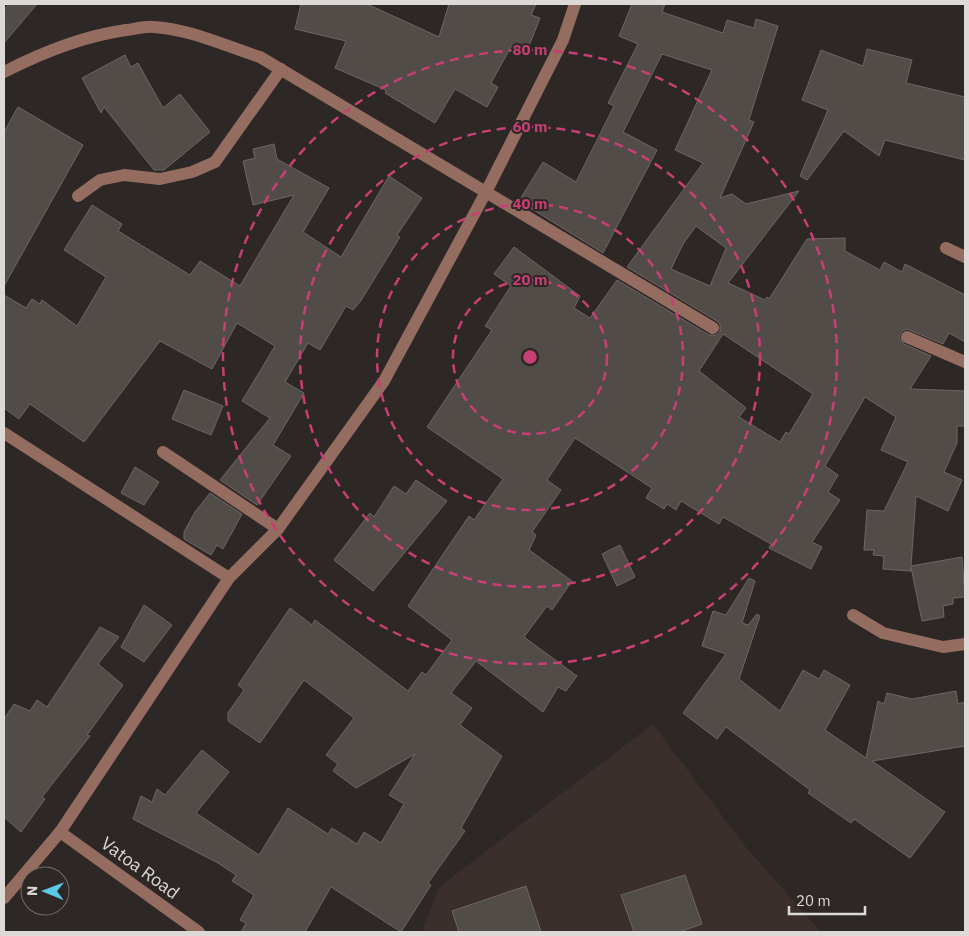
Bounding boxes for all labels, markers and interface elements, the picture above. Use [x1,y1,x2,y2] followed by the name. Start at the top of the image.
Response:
[513,40,547,59] text: 80 m
[513,117,547,136] text: 60 m
[513,194,547,213] text: 40 m
[513,270,547,289] text: 20 m
[521,348,539,366] centre of rings
[96,831,184,904] street label: Vatoa Road
[20,866,70,916] north arrow
[789,884,865,916] scale bar
[23,886,41,896] text: N
[796,891,831,910] text: 20 m

